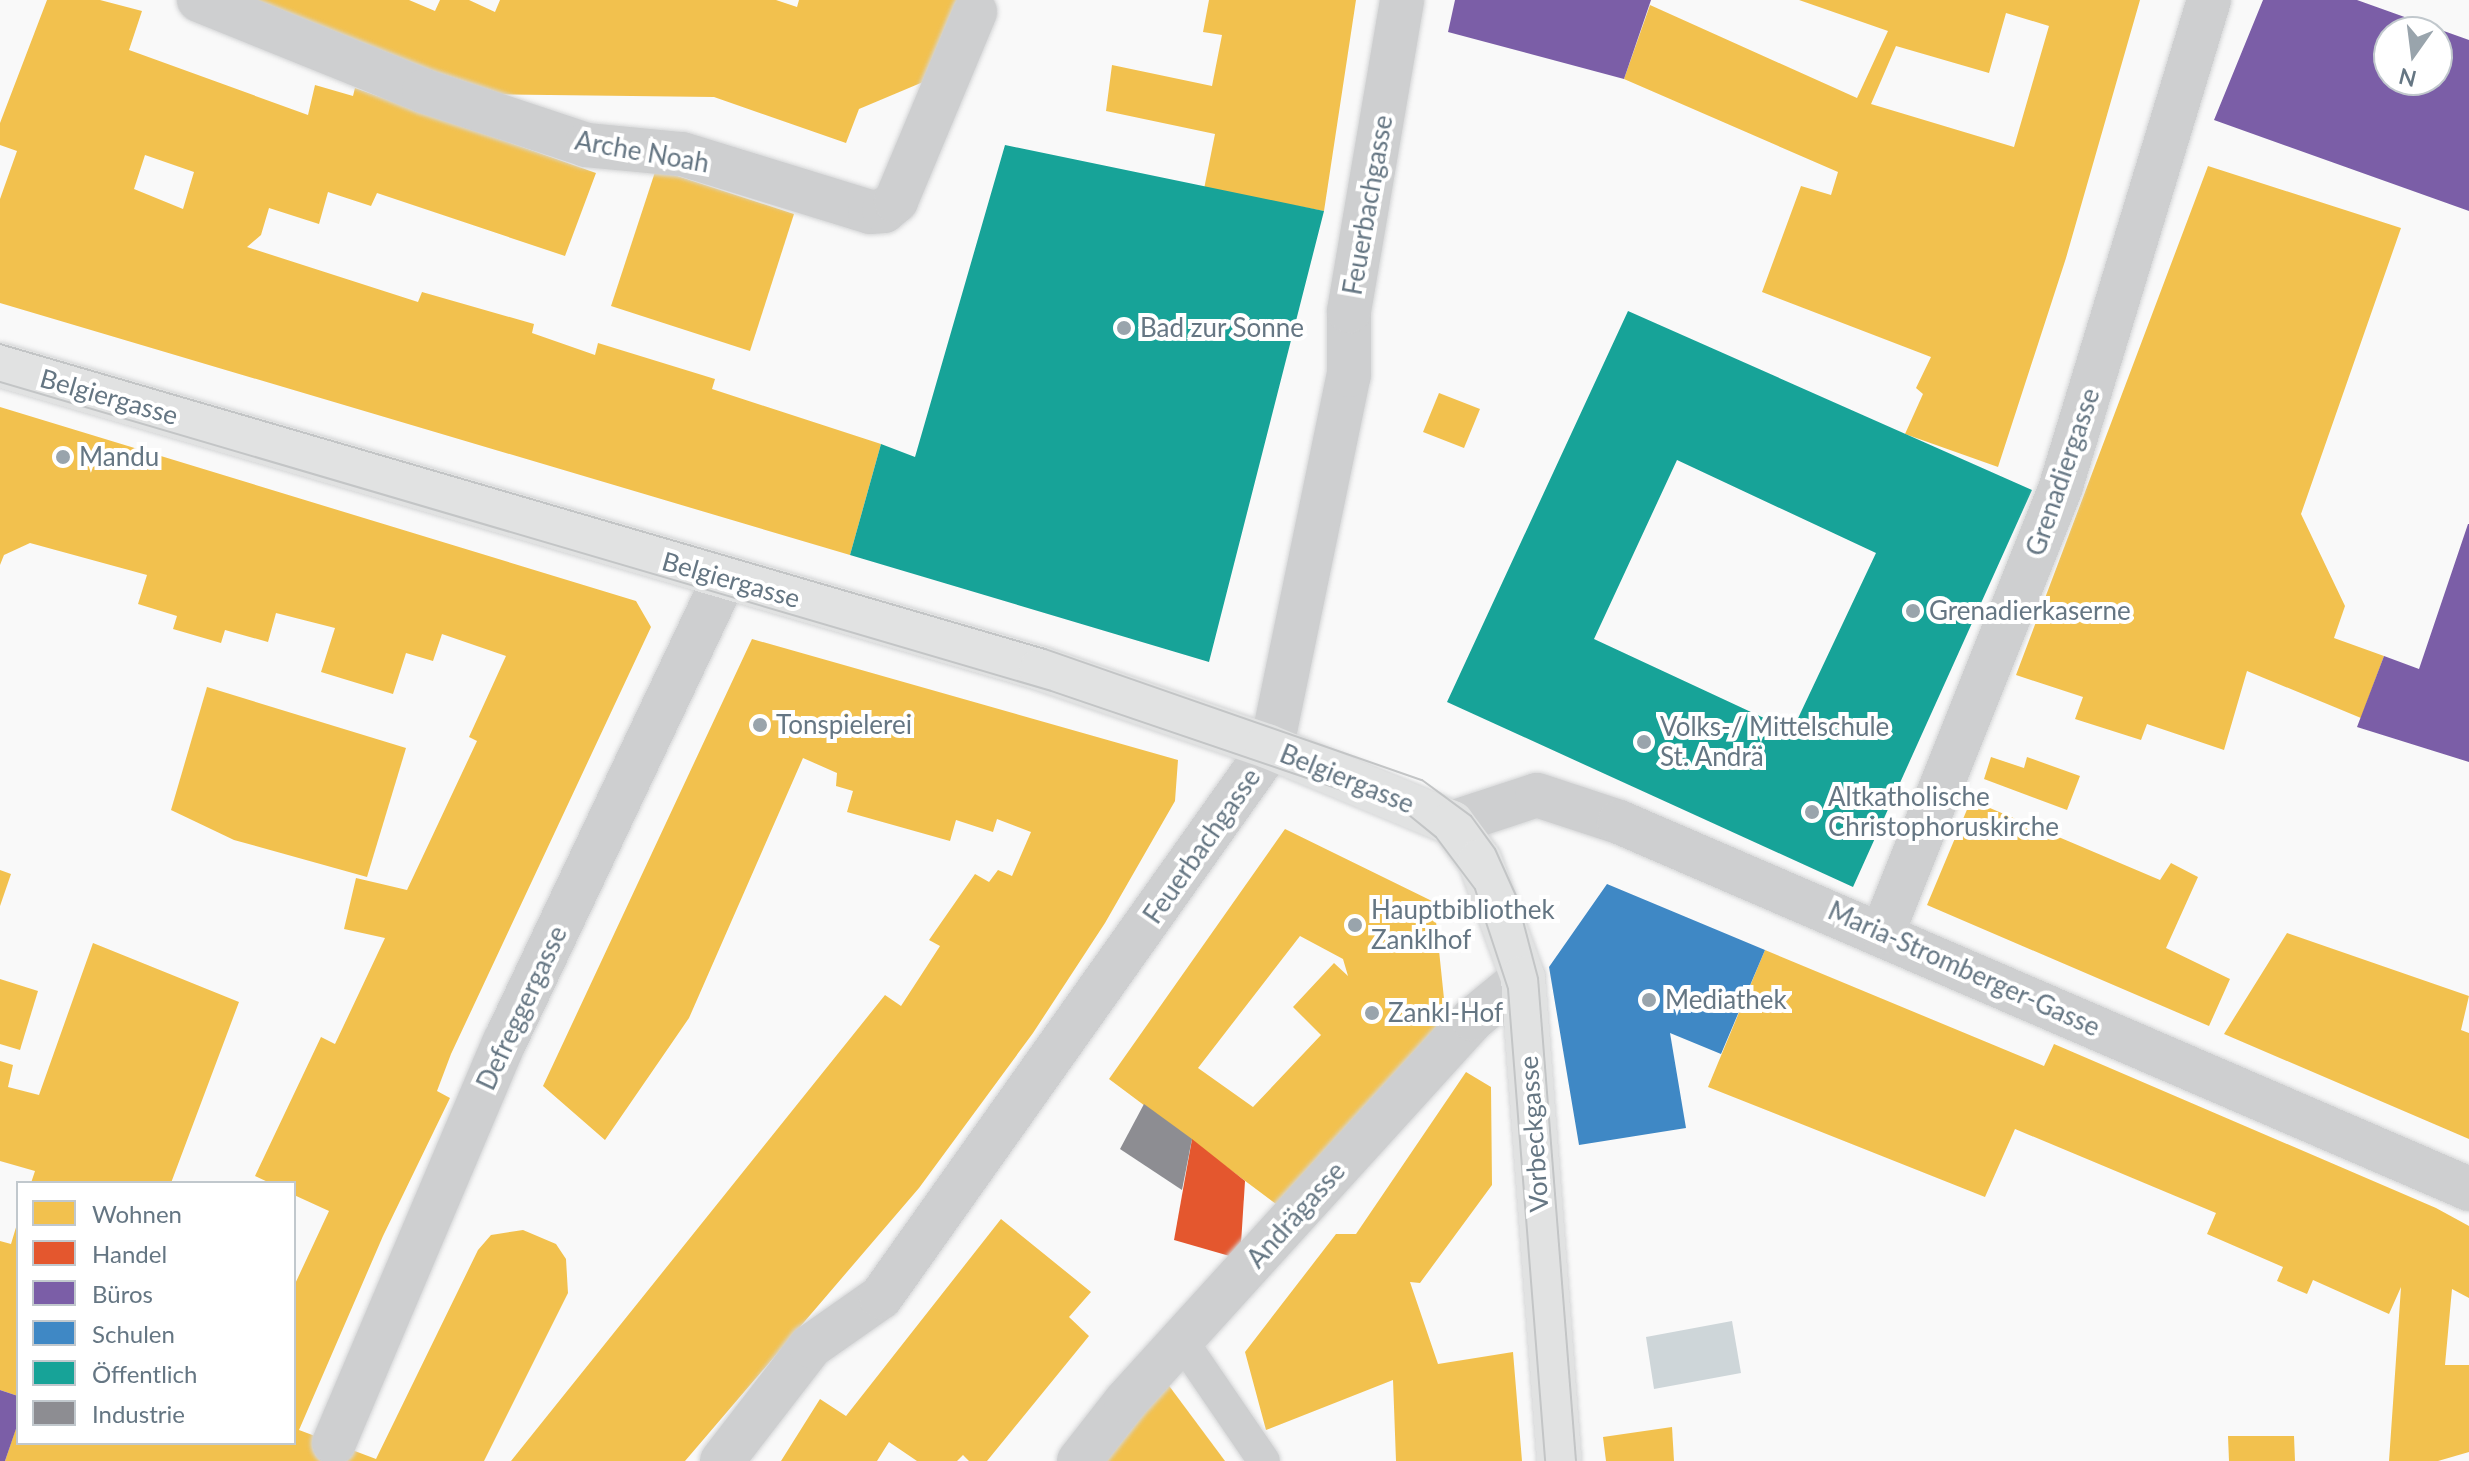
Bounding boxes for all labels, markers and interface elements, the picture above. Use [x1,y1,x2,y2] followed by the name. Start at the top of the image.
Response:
[2373,16,2453,96] north arrow
[2396,63,2419,93] text: N
[1337,113,1399,297] street label: Feuerbachgasse
[573,125,711,179] street label: Arche Noah
[1140,312,1305,344] place label: Bad zur Sonne
[1115,319,1133,337] marker: Bad zur Sonne
[37,362,181,432] street label: Belgiergasse
[2020,384,2106,560] street label: Grenadiergasse
[79,441,159,473] place label: Mandu
[54,448,72,466] marker: Mandu
[659,545,803,615] street label: Belgiergasse
[1929,595,2131,627] place label: Grenadierkaserne
[1904,602,1922,620] marker: Grenadierkaserne
[776,709,912,741] place label: Tonspielerei
[1660,711,1889,772] place label: Volks-/ Mittelschule St. Andrä
[751,716,769,734] marker: Tonspielerei
[1635,733,1653,751] marker: Volks-/ Mittelschule St. Andrä
[1275,738,1419,820] street label: Belgiergasse
[1137,762,1267,930] street label: Feuerbachgasse
[1828,781,2059,842] place label: Altkatholische Christophoruskirche
[1803,803,1821,821] marker: Altkatholische Christophoruskirche
[1371,894,1555,956] place label: Hauptbibliothek Zanklhof
[1823,895,2105,1043] street label: Maria-Stromberger-Gasse
[1346,916,1364,934] marker: Hauptbibliothek Zanklhof
[470,921,574,1095] street label: Defreggergasse
[1665,984,1787,1016] place label: Mediathek
[1640,991,1658,1009] marker: Mediathek
[1388,997,1503,1029] place label: Zankl-Hof
[1363,1004,1381,1022] marker: Zankl-Hof
[1513,1055,1555,1213] street label: Vorbeckgasse
[1240,1156,1352,1274] street label: Andrägasse
[16,1181,296,1445] legend
[92,1199,182,1228] text: Wohnen
[92,1239,167,1268] text: Handel
[92,1279,153,1308] text: Büros
[92,1319,175,1348] text: Schulen
[92,1359,197,1388] text: Öffentlich
[92,1399,185,1428] text: Industrie

